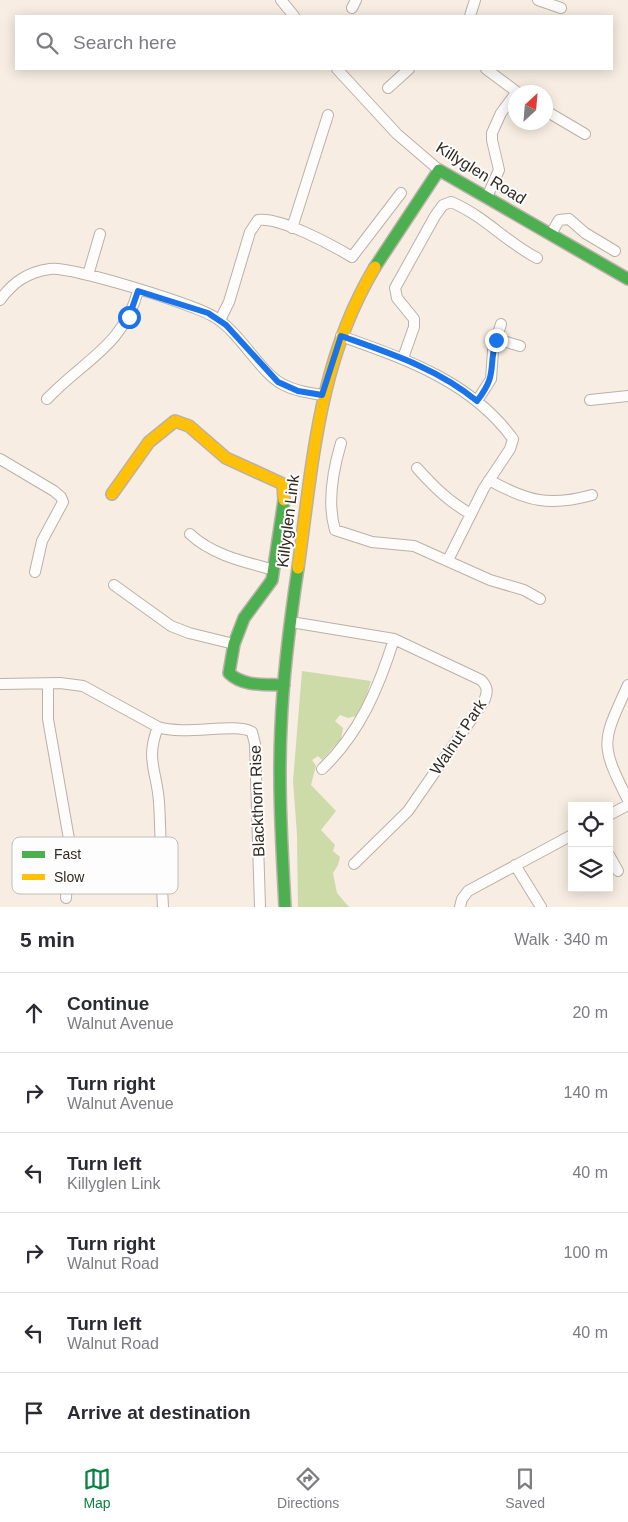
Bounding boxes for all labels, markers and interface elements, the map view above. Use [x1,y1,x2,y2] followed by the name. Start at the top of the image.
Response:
[15,15,613,70] search box
[33,29,61,57] icon: search
[73,32,177,53] text: Search here
[508,85,553,130] north arrow
[433,139,529,207] street label: Killyglen Road
[118,306,141,329] route start
[485,329,508,352] route end
[274,473,302,568] street label: Killyglen Link
[427,696,490,778] street label: Walnut Park
[247,745,267,857] street label: Blackthorn Rise
[568,802,613,892] map controls
[568,802,613,847] button: locate
[12,837,178,894] legend
[54,846,81,862] text: Fast
[568,847,613,892] button: layers
[54,869,85,885] text: Slow
[20,928,75,951] text: 5 min
[514,931,608,948] text: Walk · 340 m
[67,993,149,1014] text: Continue
[20,999,48,1027] icon: ahead
[572,1004,608,1021] text: 20 m
[67,1015,174,1032] text: Walnut Avenue
[67,1073,155,1094] text: Turn right
[20,1079,48,1107] icon: right
[564,1084,608,1101] text: 140 m
[67,1095,174,1112] text: Walnut Avenue
[67,1153,142,1174] text: Turn left
[20,1159,48,1187] icon: left
[572,1164,608,1181] text: 40 m
[67,1175,160,1192] text: Killyglen Link
[67,1233,155,1254] text: Turn right
[20,1239,48,1267] icon: right
[564,1244,608,1261] text: 100 m
[67,1255,159,1272] text: Walnut Road
[67,1313,142,1334] text: Turn left
[20,1319,48,1347] icon: left
[572,1324,608,1341] text: 40 m
[67,1335,159,1352] text: Walnut Road
[20,1399,48,1427] icon: arrive
[67,1402,251,1423] text: Arrive at destination
[83,1465,111,1511] tab: Map
[277,1465,339,1511] tab: Directions
[505,1465,545,1511] tab: Saved

